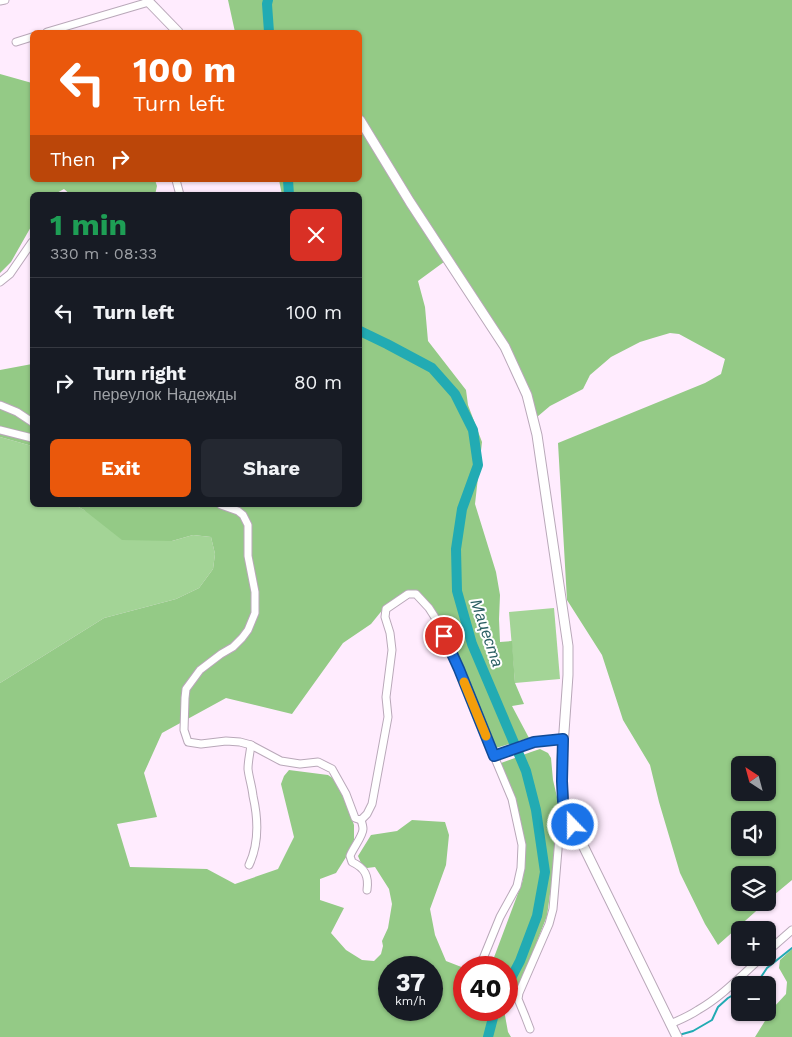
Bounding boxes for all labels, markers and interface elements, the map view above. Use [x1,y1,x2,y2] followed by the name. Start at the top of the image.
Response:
[133,49,236,91] text: 100 m
[50,50,115,115] icon: left
[133,91,225,116] text: Turn left
[106,145,134,173] icon: right
[50,148,96,171] text: Then
[50,207,127,242] text: 1 min
[290,209,342,261] button: close
[50,244,157,263] text: 330 m · 08:33
[50,299,78,327] icon: left
[93,301,174,324] text: Turn left
[286,301,342,324] text: 100 m
[93,362,186,385] text: Turn right
[50,369,78,397] icon: right
[294,371,342,394] text: 80 m
[93,385,237,404] text: переулок Надежды
[50,439,191,497] button: Exit
[201,439,342,497] button: Share
[467,597,507,669] water label: Мацеста
[423,615,465,657] pin
[430,622,458,650] icon: arrive
[731,756,776,801] north arrow
[731,756,776,1021] map controls
[546,798,598,850] position arrow
[731,811,776,856] button: sound
[731,866,776,911] button: layers
[731,921,776,966] button: +
[453,956,518,1021] speed limit sign: 40
[396,968,425,997] text: 37
[731,976,776,1021] button: −
[395,994,426,1008] text: km/h

